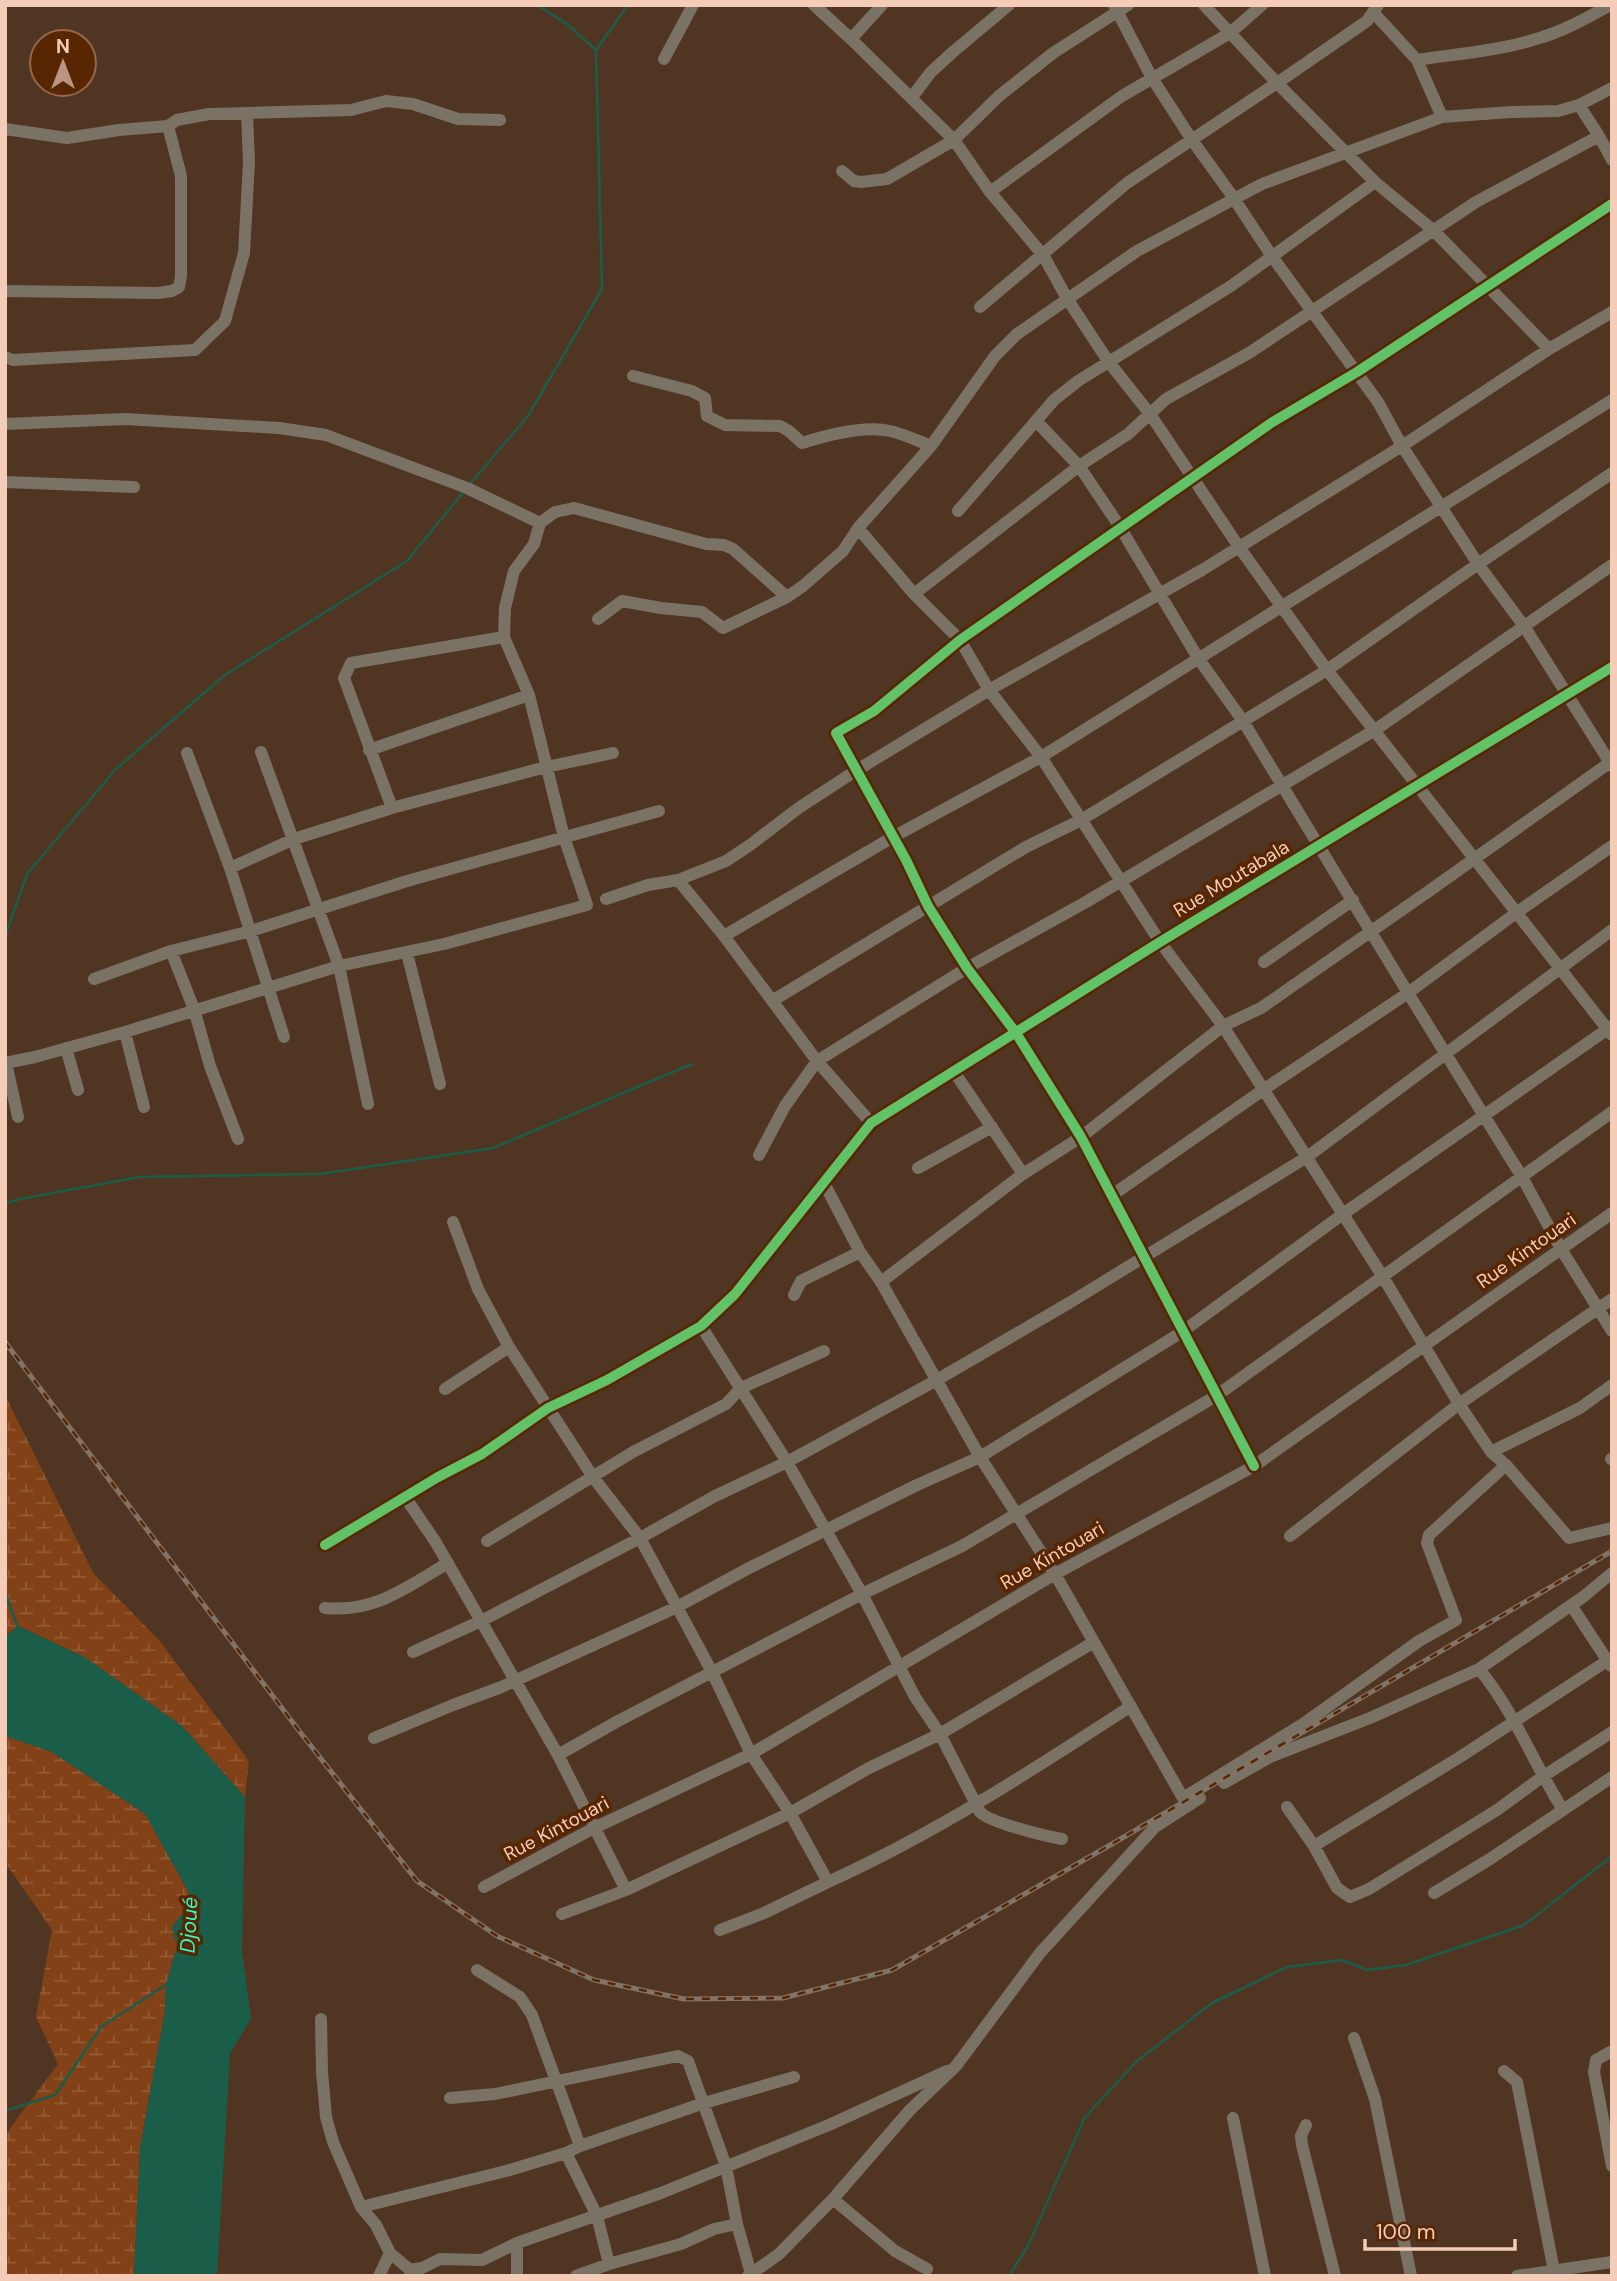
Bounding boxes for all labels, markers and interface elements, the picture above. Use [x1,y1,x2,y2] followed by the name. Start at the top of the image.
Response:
[28,28,98,98] north arrow
[56,34,70,59] text: N
[1169,834,1294,923] street label: Rue Moutabala
[1472,1207,1581,1294] street label: Rue Kintouari
[996,1516,1109,1595] street label: Rue Kintouari
[499,1790,613,1867] street label: Rue Kintouari
[174,1896,204,1954] water label: Djoué
[1365,2208,1516,2252] scale bar
[1376,2218,1436,2246] text: 100 m

